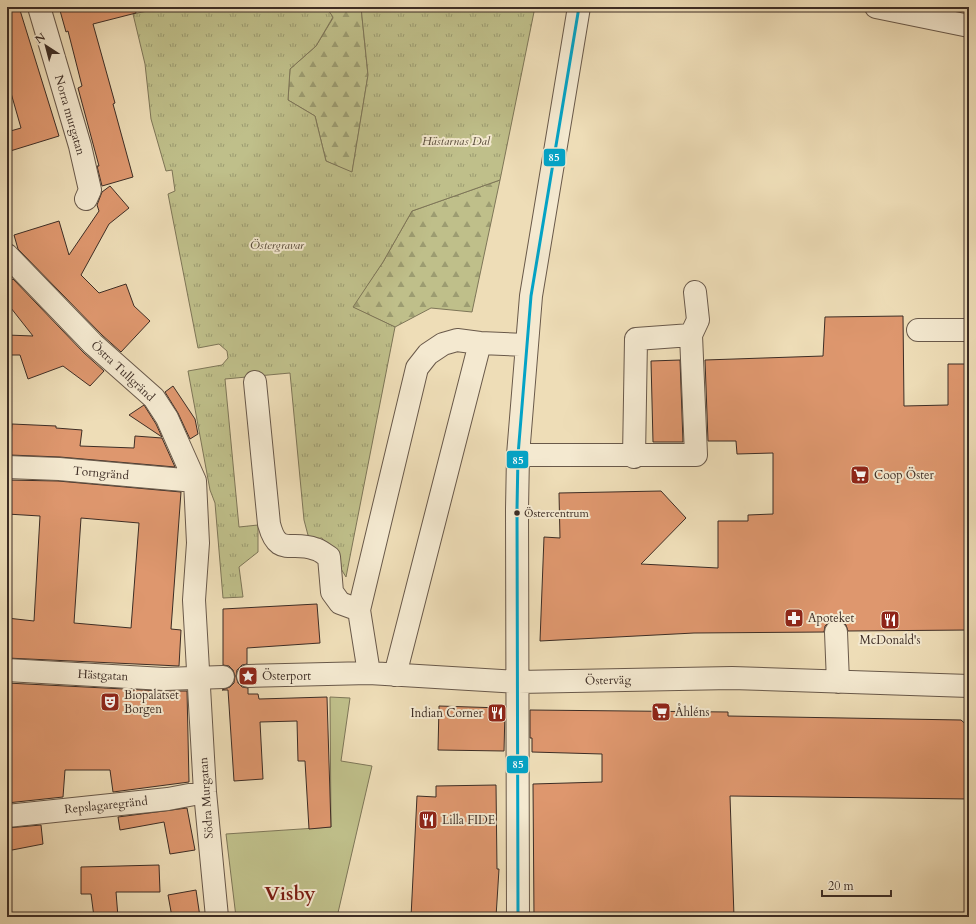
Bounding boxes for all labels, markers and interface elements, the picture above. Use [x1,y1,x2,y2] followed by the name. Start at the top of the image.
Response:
[26,26,66,66] north arrow
[32,29,49,47] text: N
[51,73,89,157] street label: Norra murgatan
[422,133,491,149] park label: Hästarnas Dal
[543,148,566,167] line badge: 85
[548,150,560,165] text: 85
[250,237,305,253] park label: Östergravar
[88,337,159,405] street label: Östra Tullgränd
[506,450,529,469] line badge: 85
[512,453,524,468] text: 85
[72,463,130,483] street label: Torngränd
[849,464,871,486] supermarket icon: Coop Öster
[874,467,934,483] place label: Coop Öster
[524,506,589,521] place label: Östercentrum
[512,508,522,518] marker: Östercentrum
[783,607,805,629] pharmacy icon: Apoteket
[879,609,901,631] restaurant icon: McDonald's
[808,610,855,626] place label: Apoteket
[859,632,921,648] place label: McDonald's
[237,665,259,687] place icon: Österport
[77,666,129,684] street label: Hästgatan
[262,668,311,684] place label: Österport
[585,672,631,688] street label: Österväg
[124,687,179,717] place label: Biopalatset Borgen
[99,691,121,713] theatre icon: Biopalatset Borgen
[650,701,672,723] supermarket icon: Åhléns
[486,702,508,724] restaurant icon: Indian Corner
[675,703,709,720] place label: Åhléns
[410,705,484,721] place label: Indian Corner
[506,755,529,774] line badge: 85
[195,757,217,839] street label: Södra Murgatan
[512,757,524,772] text: 85
[64,793,149,817] street label: Repslagaregränd
[417,809,439,831] restaurant icon: Lilla FIDE
[442,812,495,828] place label: Lilla FIDE
[822,872,891,898] scale bar
[828,878,855,894] text: 20 m
[264,880,316,907] district label: Visby

